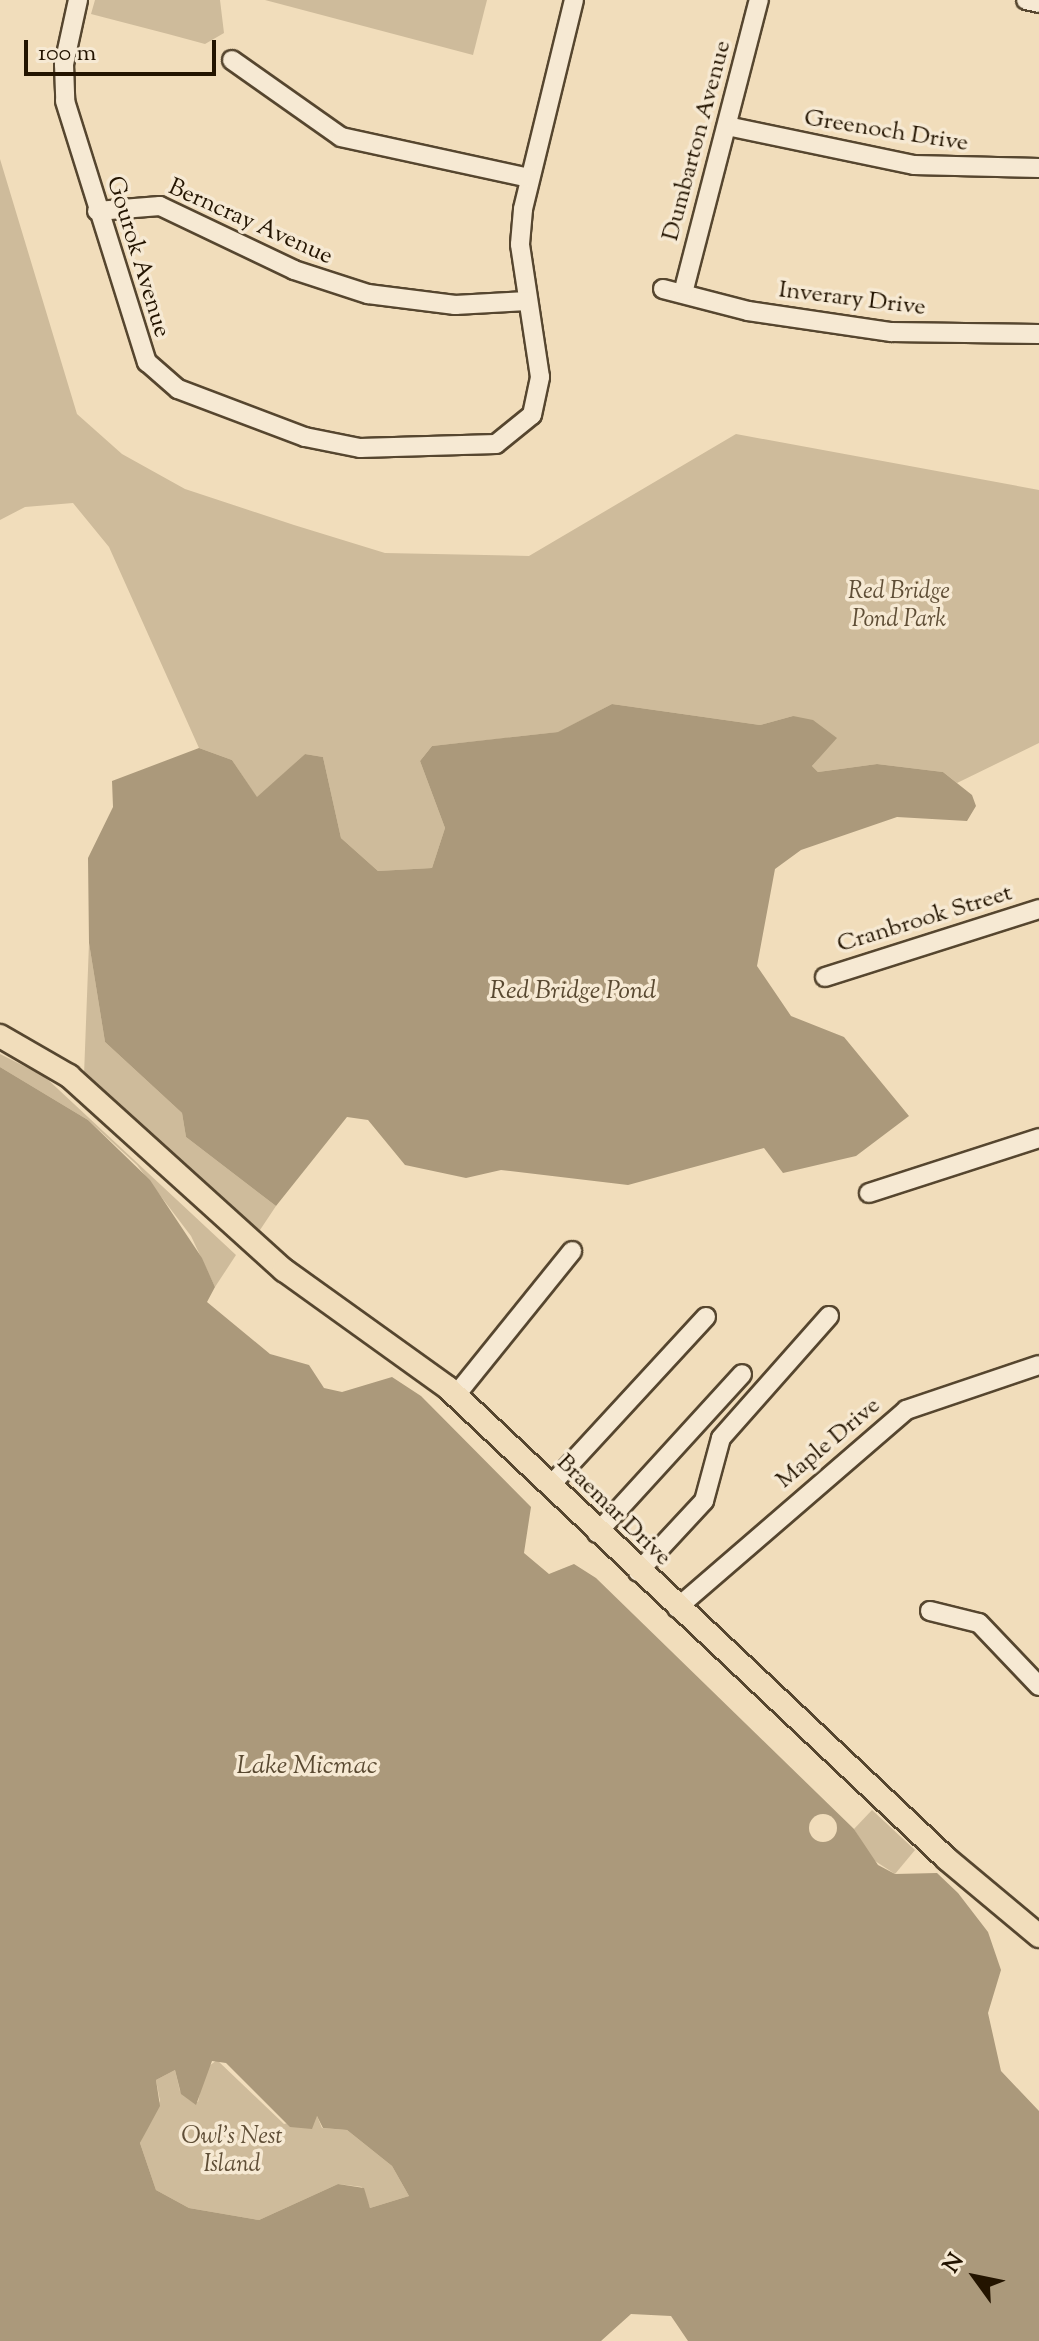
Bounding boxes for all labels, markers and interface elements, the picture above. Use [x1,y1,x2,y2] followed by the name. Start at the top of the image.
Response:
[28,24,220,74] scale bar
[38,37,96,71] text: 100 m
[657,38,739,244] street label: Dumbarton Avenue
[802,105,970,159] street label: Greenoch Drive
[99,173,175,341] street label: Gourok Avenue
[163,174,337,272] street label: Berncray Avenue
[777,277,927,323] street label: Inverary Drive
[848,579,950,635] park label: Red Bridge Pond Park
[834,880,1016,960] street label: Cranbrook Street
[490,976,656,1008] water label: Red Bridge Pond
[771,1392,887,1496] street label: Maple Drive
[550,1449,676,1573] street label: Braemar Drive
[236,1751,378,1783] water label: Lake Micmac
[181,2124,283,2180] park label: Owl's Nest Island
[935,2237,1015,2317] north arrow
[937,2248,973,2280] text: N

